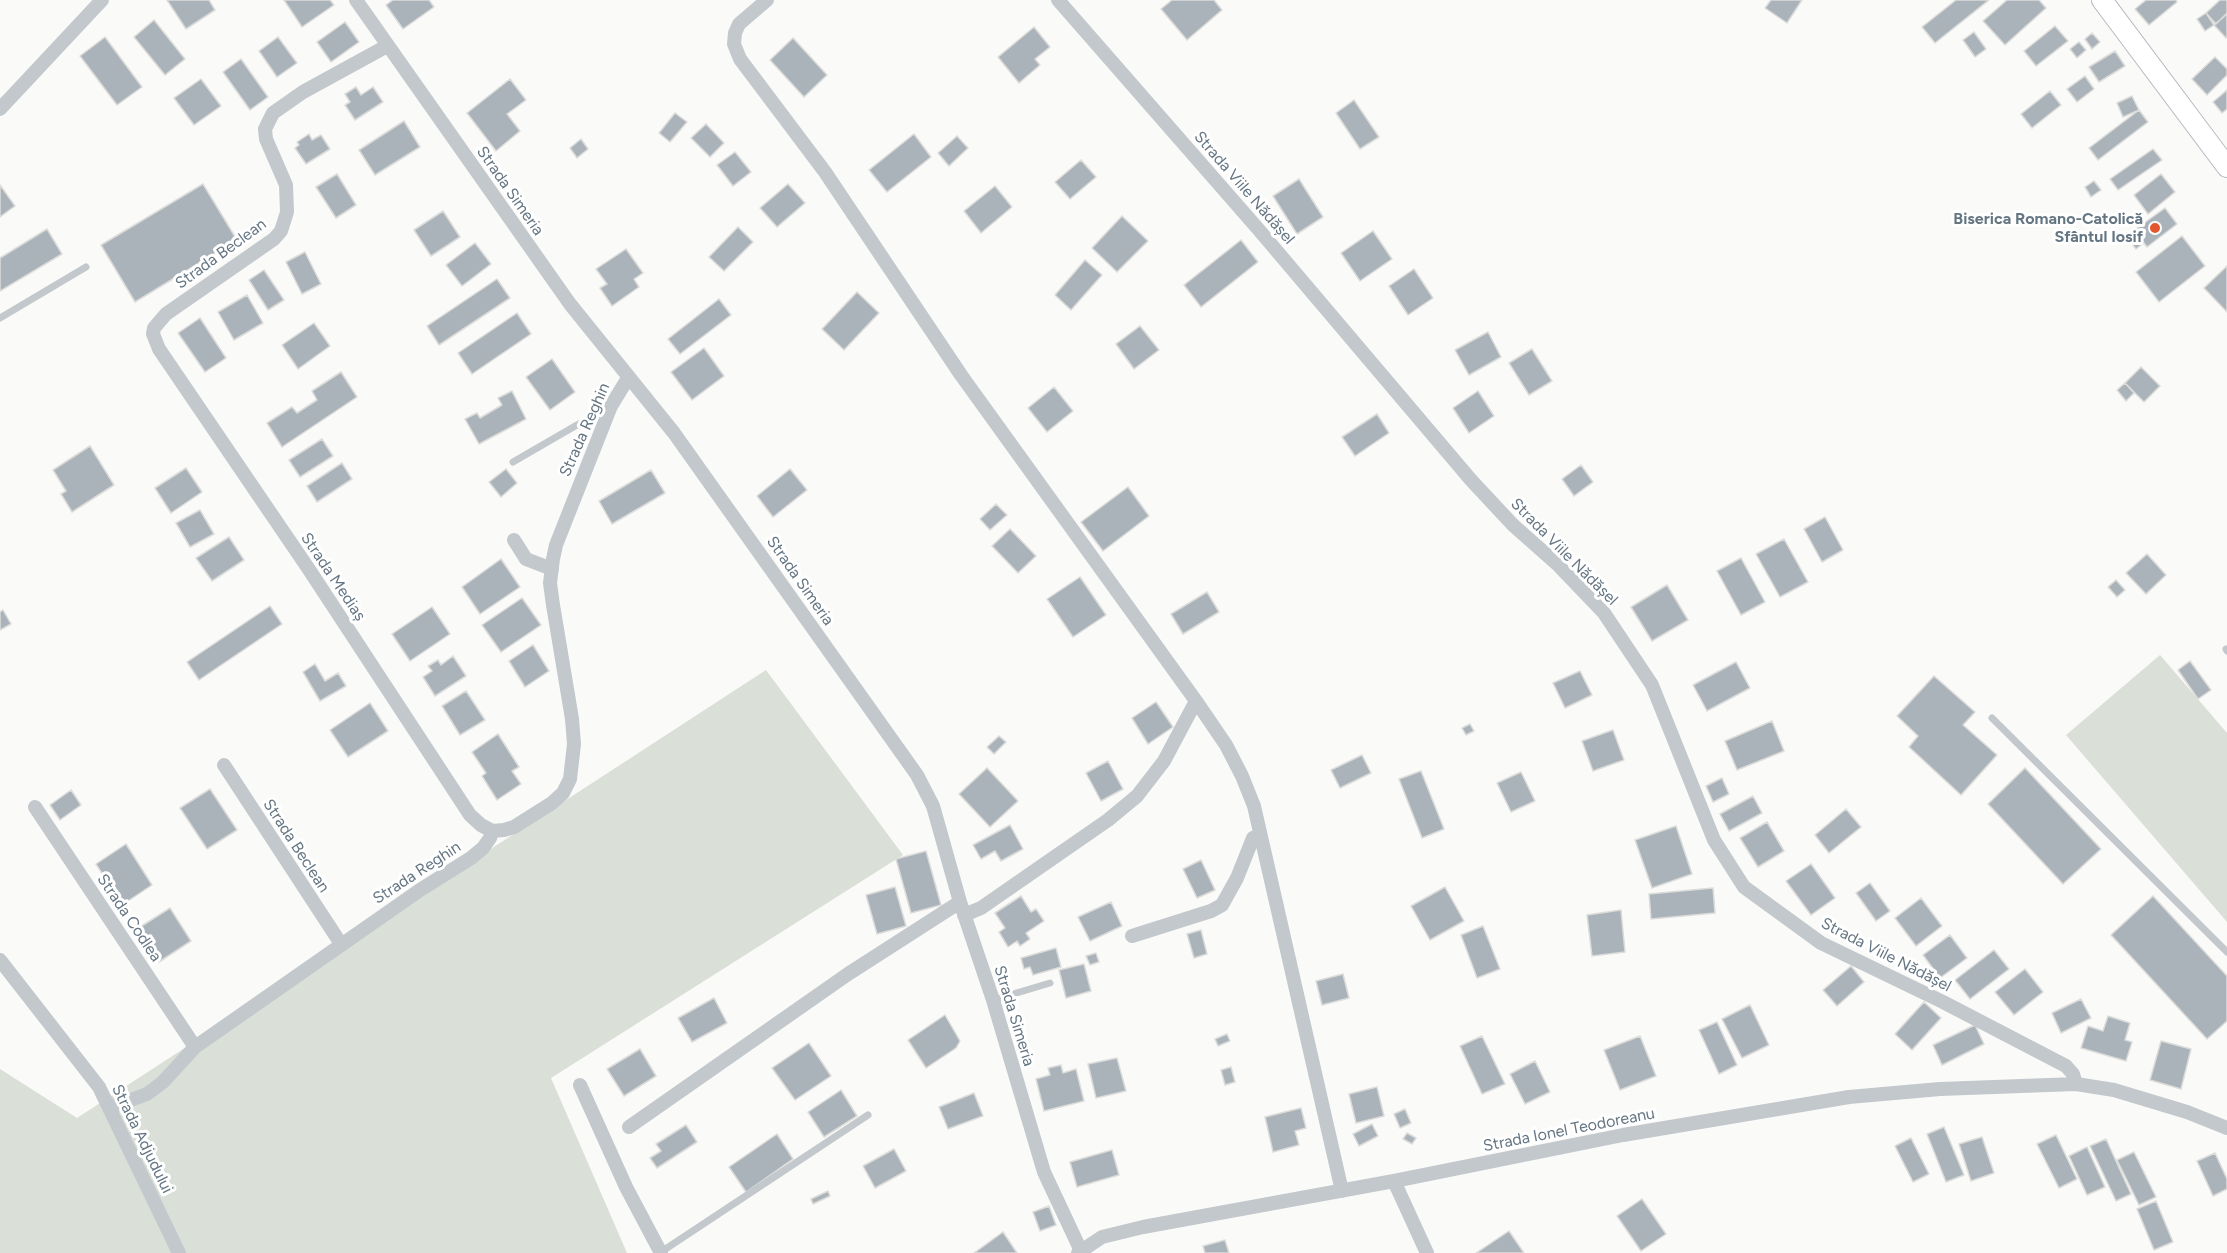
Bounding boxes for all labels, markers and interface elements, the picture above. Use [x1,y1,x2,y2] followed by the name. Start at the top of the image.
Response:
[1190,128,1298,248] street label: Strada Viile Nădășel
[472,143,548,239] street label: Strada Simeria
[1953,209,2143,247] place label: Biserica Romano-Catolică Sfântul Iosif
[172,215,270,293] street label: Strada Beclean
[2148,221,2162,235] marker: Biserica Romano-Catolică Sfântul Iosif
[556,380,614,480] street label: Strada Reghin
[1506,494,1622,610] street label: Strada Viile Nădășel
[297,529,369,625] street label: Strada Mediaș
[762,533,838,629] street label: Strada Simeria
[259,796,333,896] street label: Strada Beclean
[370,838,464,908] street label: Strada Reghin
[93,871,165,965] street label: Strada Codlea
[1818,914,1954,996] street label: Strada Viile Nădășel
[990,963,1038,1069] street label: Strada Simeria
[107,1081,177,1197] street label: Strada Adjudului
[1482,1104,1656,1156] street label: Strada Ionel Teodoreanu

